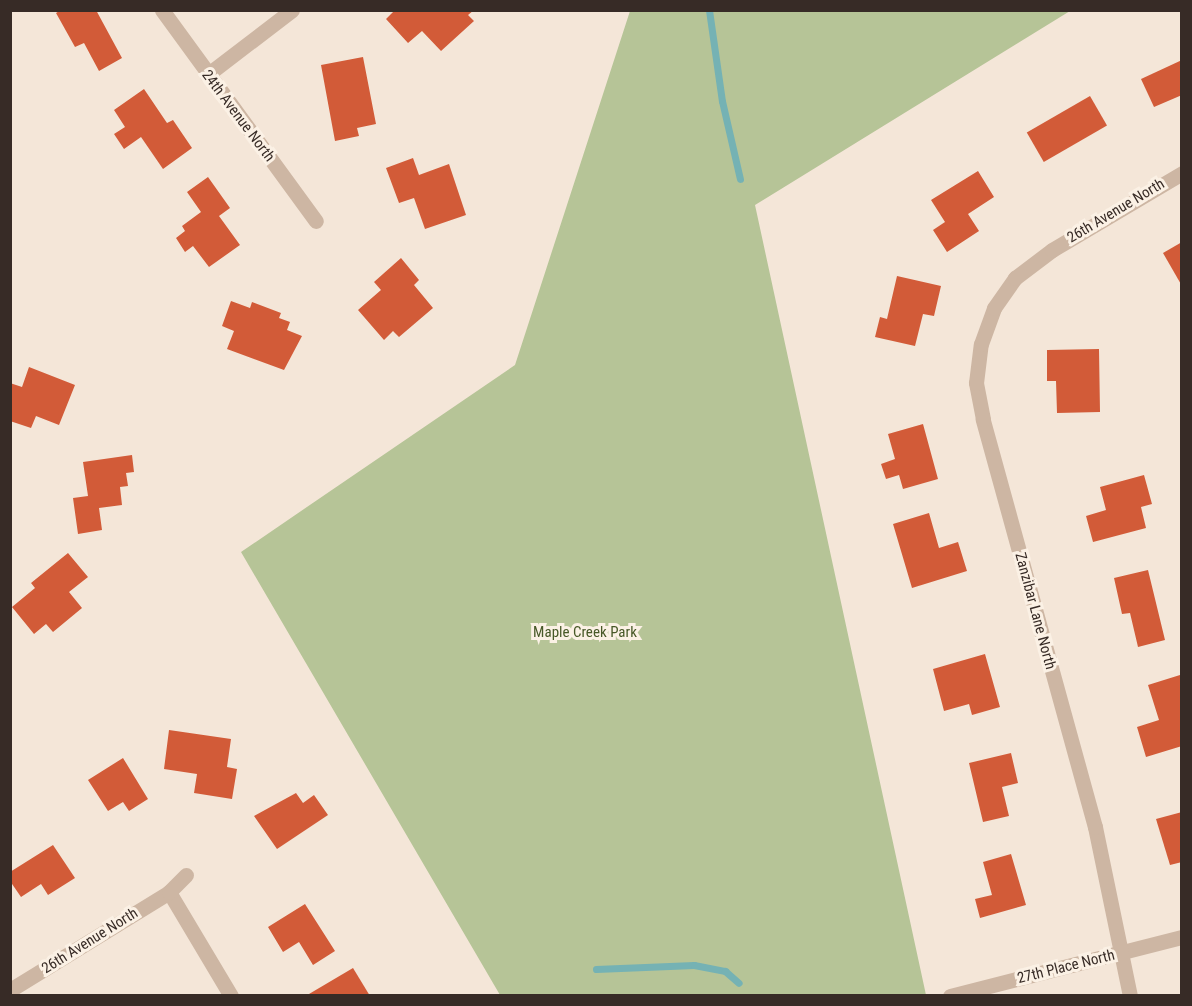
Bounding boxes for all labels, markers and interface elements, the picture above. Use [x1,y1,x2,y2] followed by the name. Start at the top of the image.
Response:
[198,67,278,165] street label: 24th Avenue North
[1064,175,1168,247] street label: 26th Avenue North
[1011,551,1059,671] street label: Zanzibar Lane North
[533,624,637,642] park label: Maple Creek Park
[39,904,141,978] street label: 26th Avenue North
[1015,946,1117,988] street label: 27th Place North

